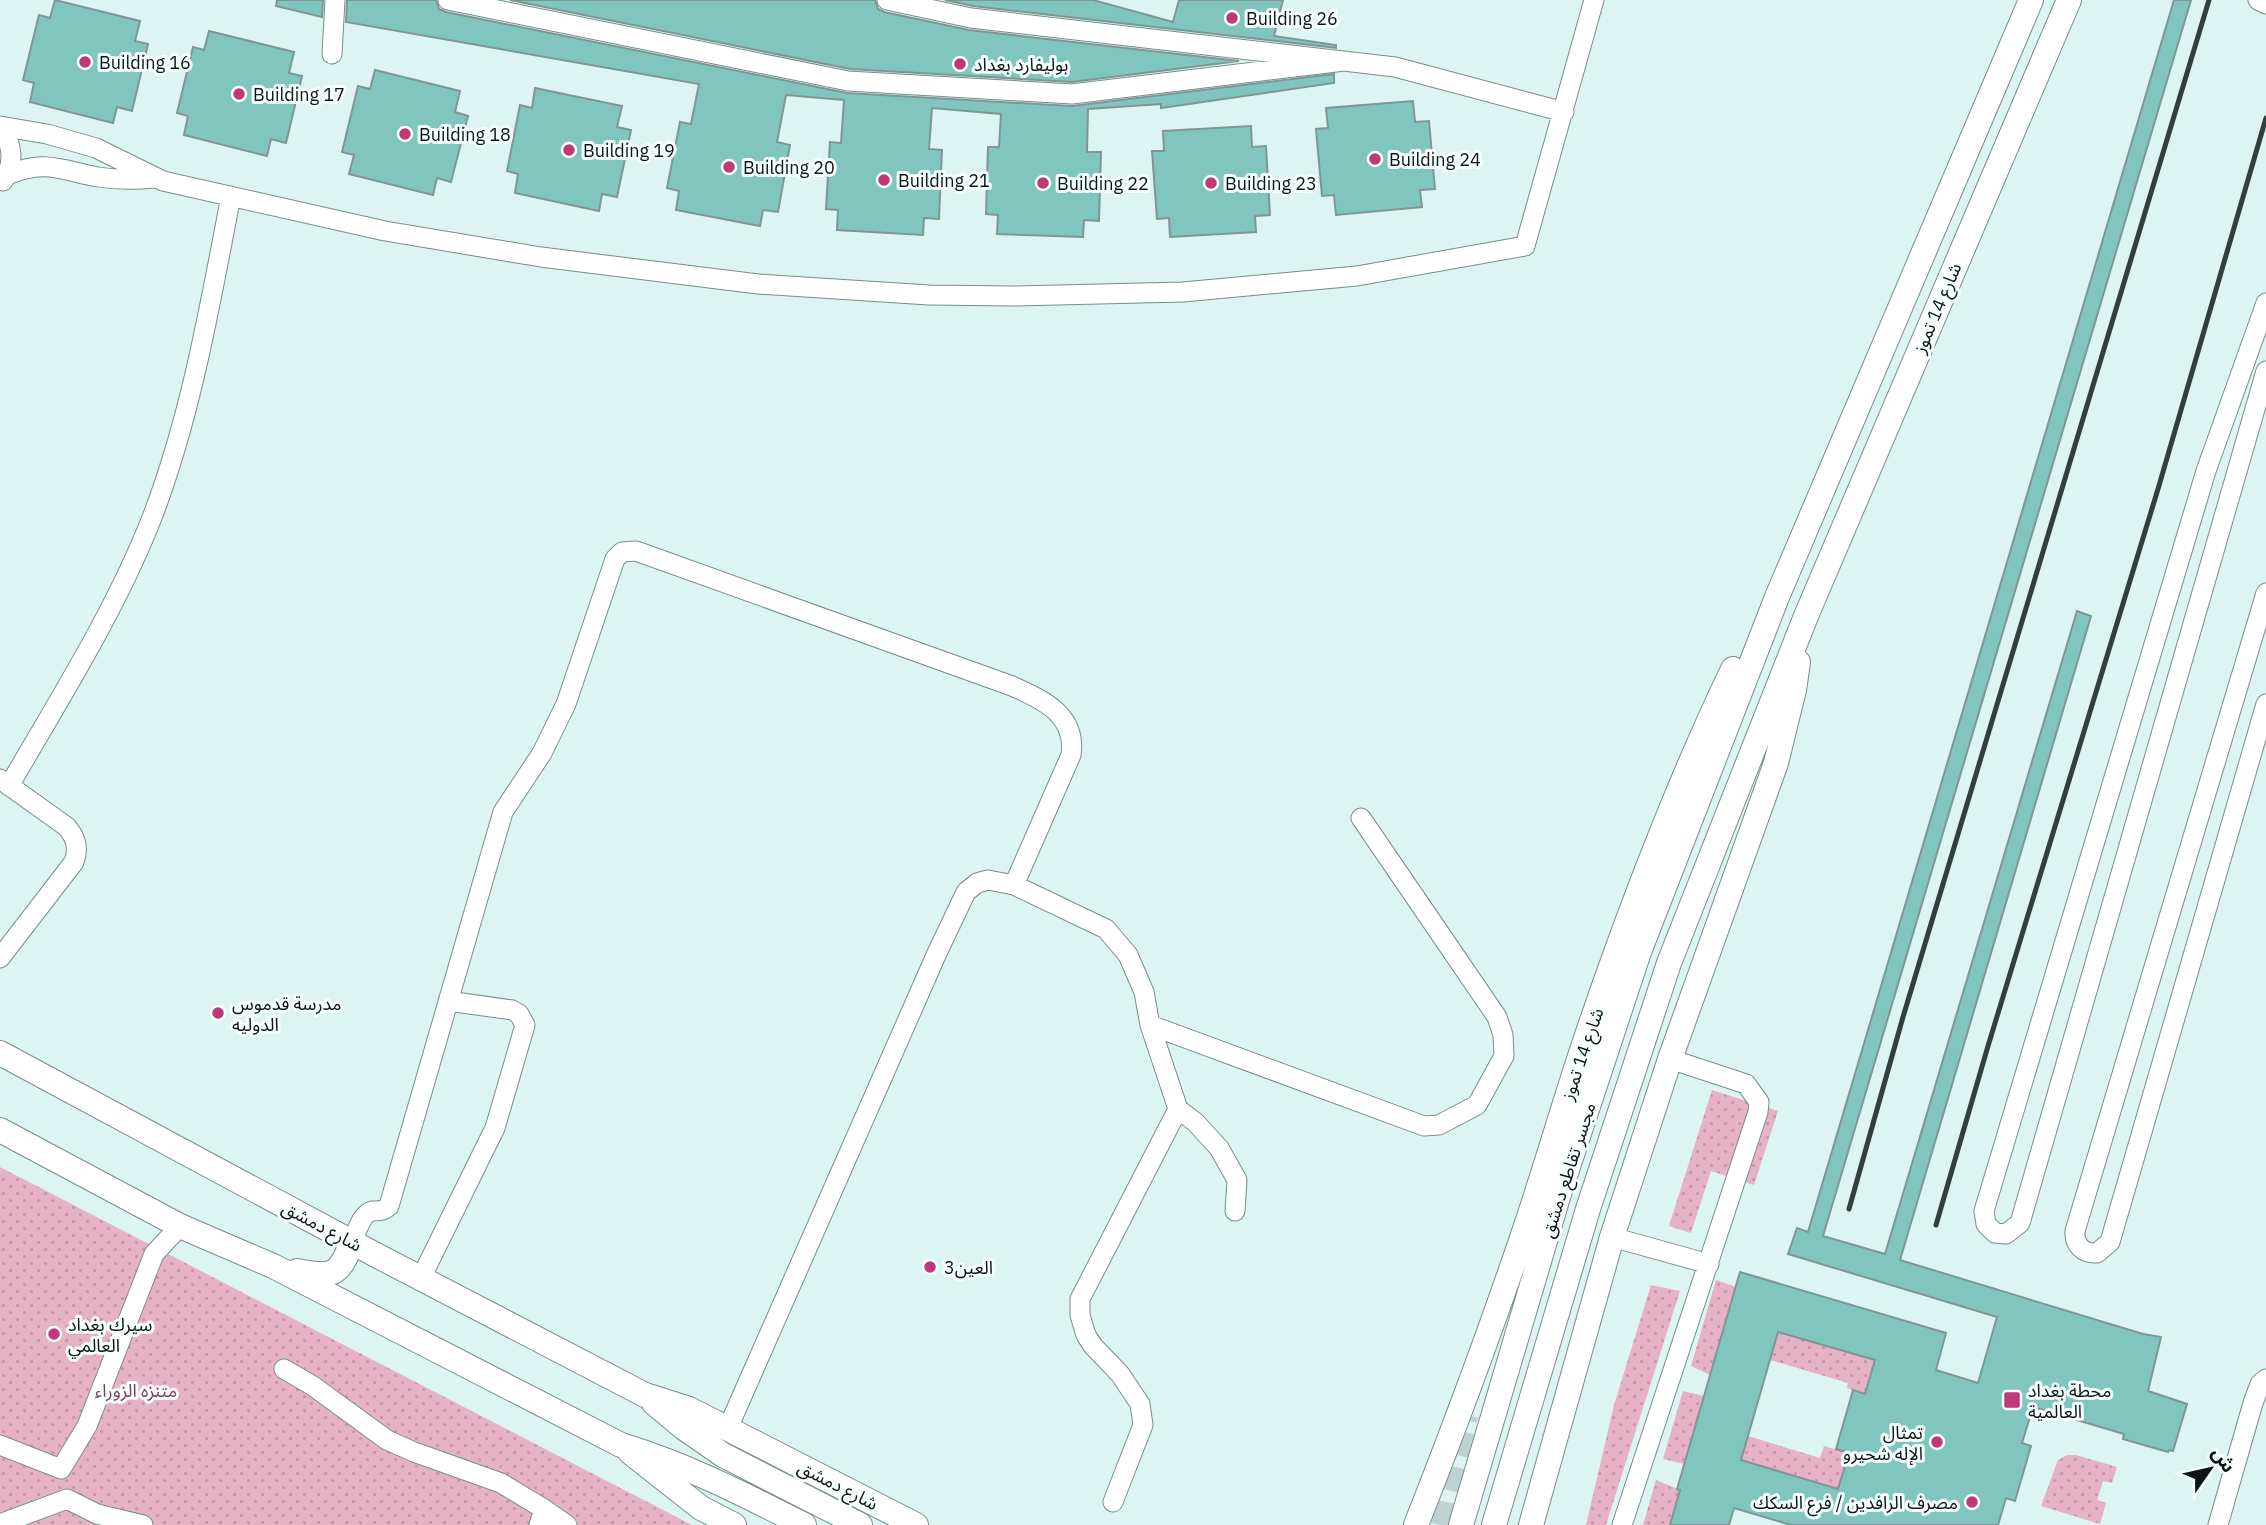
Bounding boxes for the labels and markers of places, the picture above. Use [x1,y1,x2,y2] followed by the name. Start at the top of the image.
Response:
[1246,7,1338,30] place label: Building 26
[1224,10,1240,26] marker: Building 26
[99,51,191,74] place label: Building 16
[974,53,1068,76] place label: بوليفارد بغداد
[77,54,93,70] marker: Building 16
[952,56,968,72] marker: بوليفارد بغداد
[253,83,345,106] place label: Building 17
[231,86,247,102] marker: Building 17
[419,123,511,146] place label: Building 18
[397,126,413,142] marker: Building 18
[583,139,675,162] place label: Building 19
[561,142,577,158] marker: Building 19
[1389,148,1481,171] place label: Building 24
[1367,151,1383,167] marker: Building 24
[743,156,835,179] place label: Building 20
[721,159,737,175] marker: Building 20
[898,169,990,192] place label: Building 21
[876,172,892,188] marker: Building 21
[1057,172,1149,195] place label: Building 22
[1225,172,1317,195] place label: Building 23
[1035,175,1051,191] marker: Building 22
[1203,175,1219,191] marker: Building 23
[232,992,342,1036] place label: مدرسة قدموس الدوليه
[210,1005,226,1021] marker: مدرسة قدموس الدوليه
[944,1256,993,1279] place label: العين3
[922,1259,938,1275] marker: العين3
[68,1313,152,1359] place label: سيرك بغداد العالمي
[46,1326,62,1342] marker: سيرك بغداد العالمي
[2028,1379,2111,1423] place label: محطة بغداد العالمية
[2002,1390,2022,1410] marker: محطة بغداد العالمية
[1843,1421,1923,1466] place label: تمثال الإله شحيرو
[1929,1434,1945,1450] marker: تمثال الإله شحيرو
[1753,1491,1958,1517] place label: مصرف الرافدين / فرع السكك
[1964,1494,1980,1510] marker: مصرف الرافدين / فرع السكك

